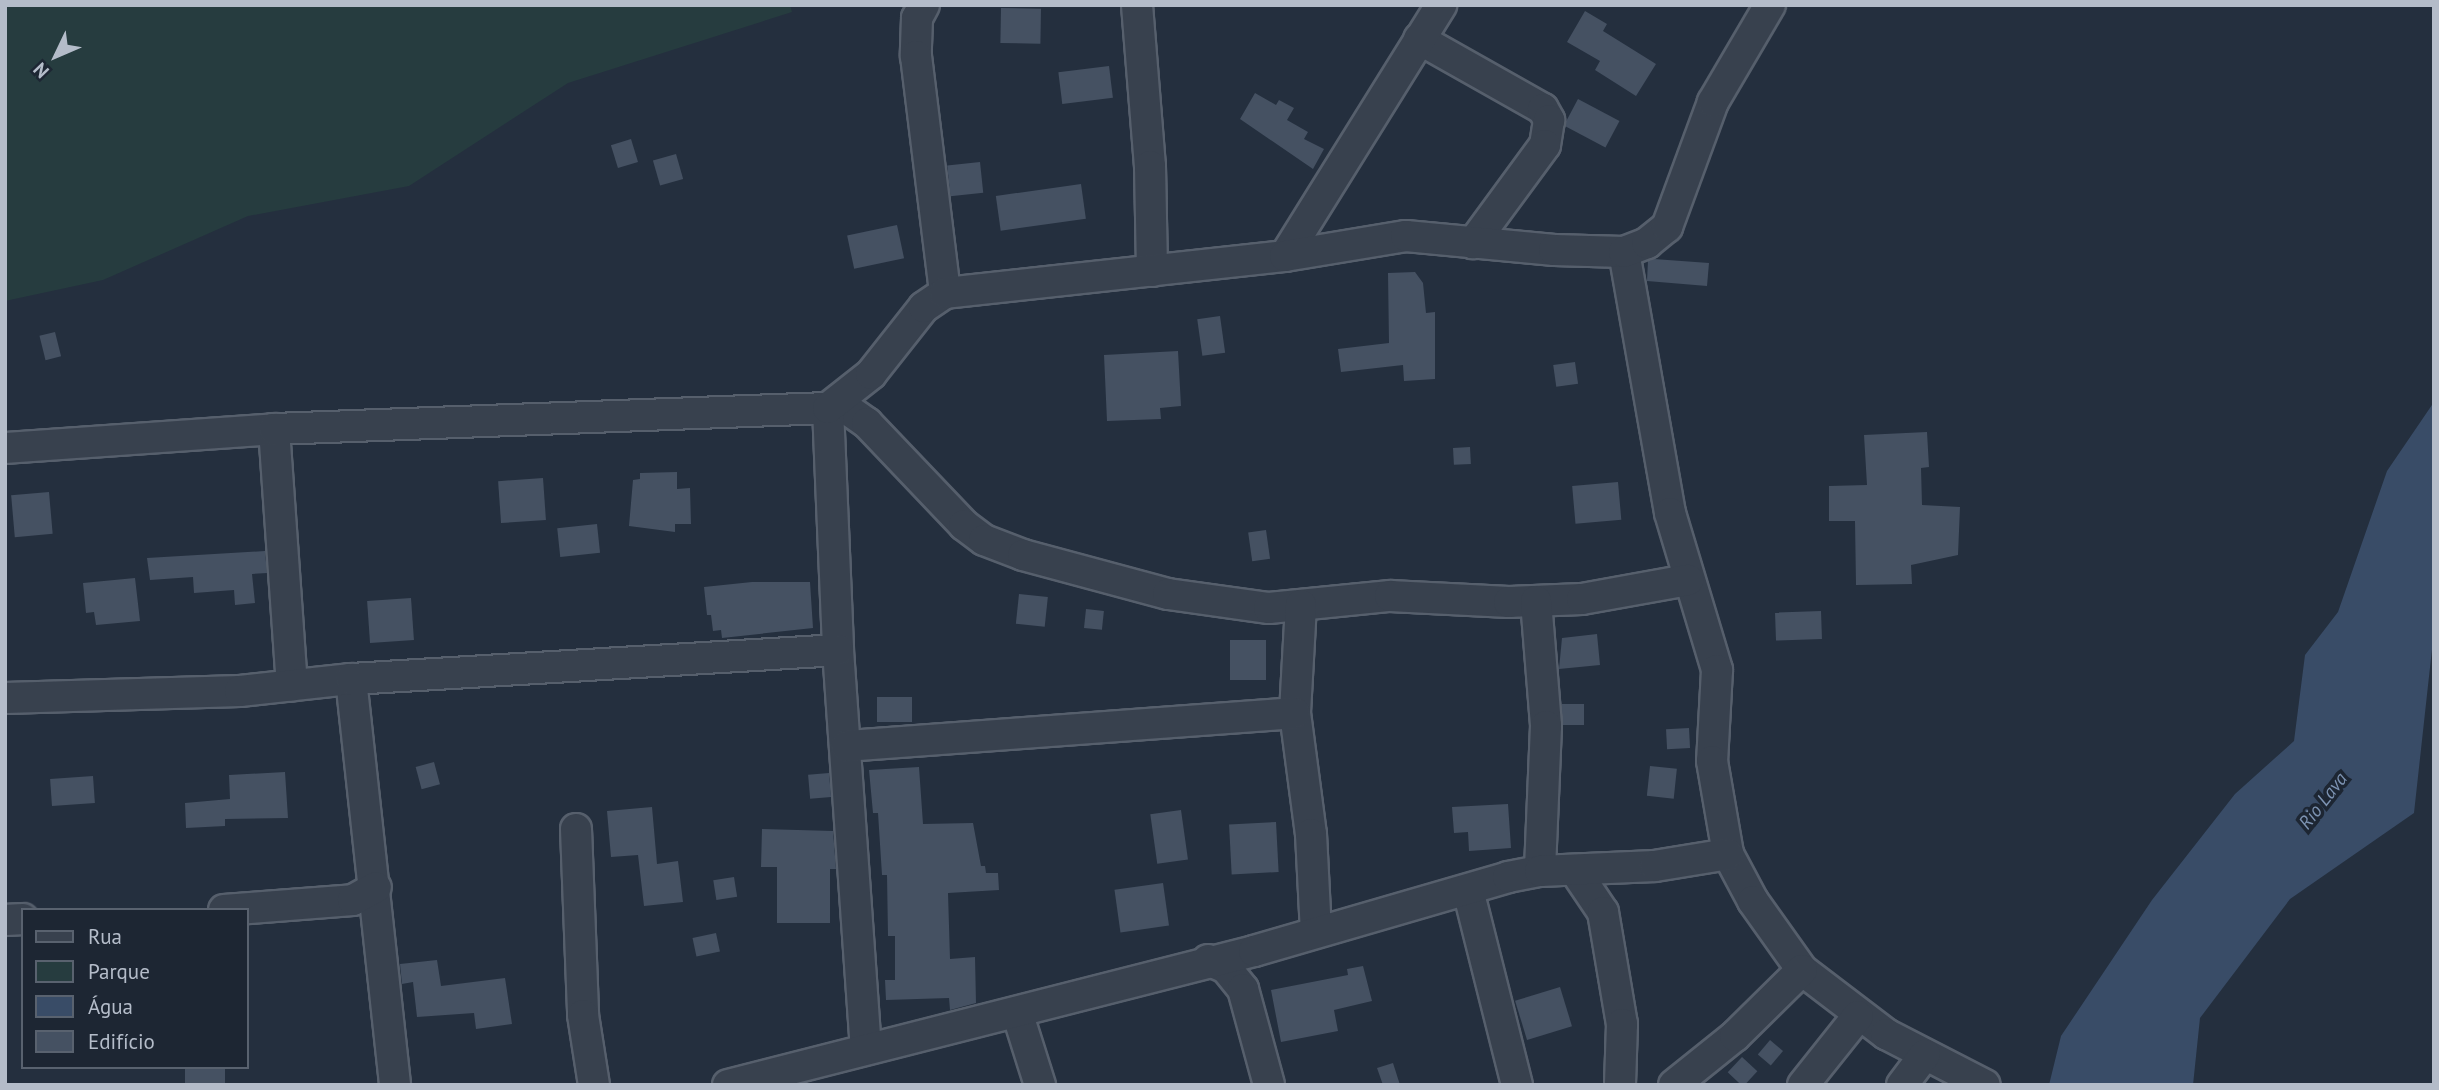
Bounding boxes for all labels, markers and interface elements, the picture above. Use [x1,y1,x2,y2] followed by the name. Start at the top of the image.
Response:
[21,21,91,91] north arrow
[28,58,54,83] text: N
[2294,768,2352,834] water label: Rio Lava
[21,908,248,1069] legend
[88,923,122,950] text: Rua
[88,958,150,985] text: Parque
[88,993,133,1020] text: Água
[88,1028,155,1055] text: Edifício

